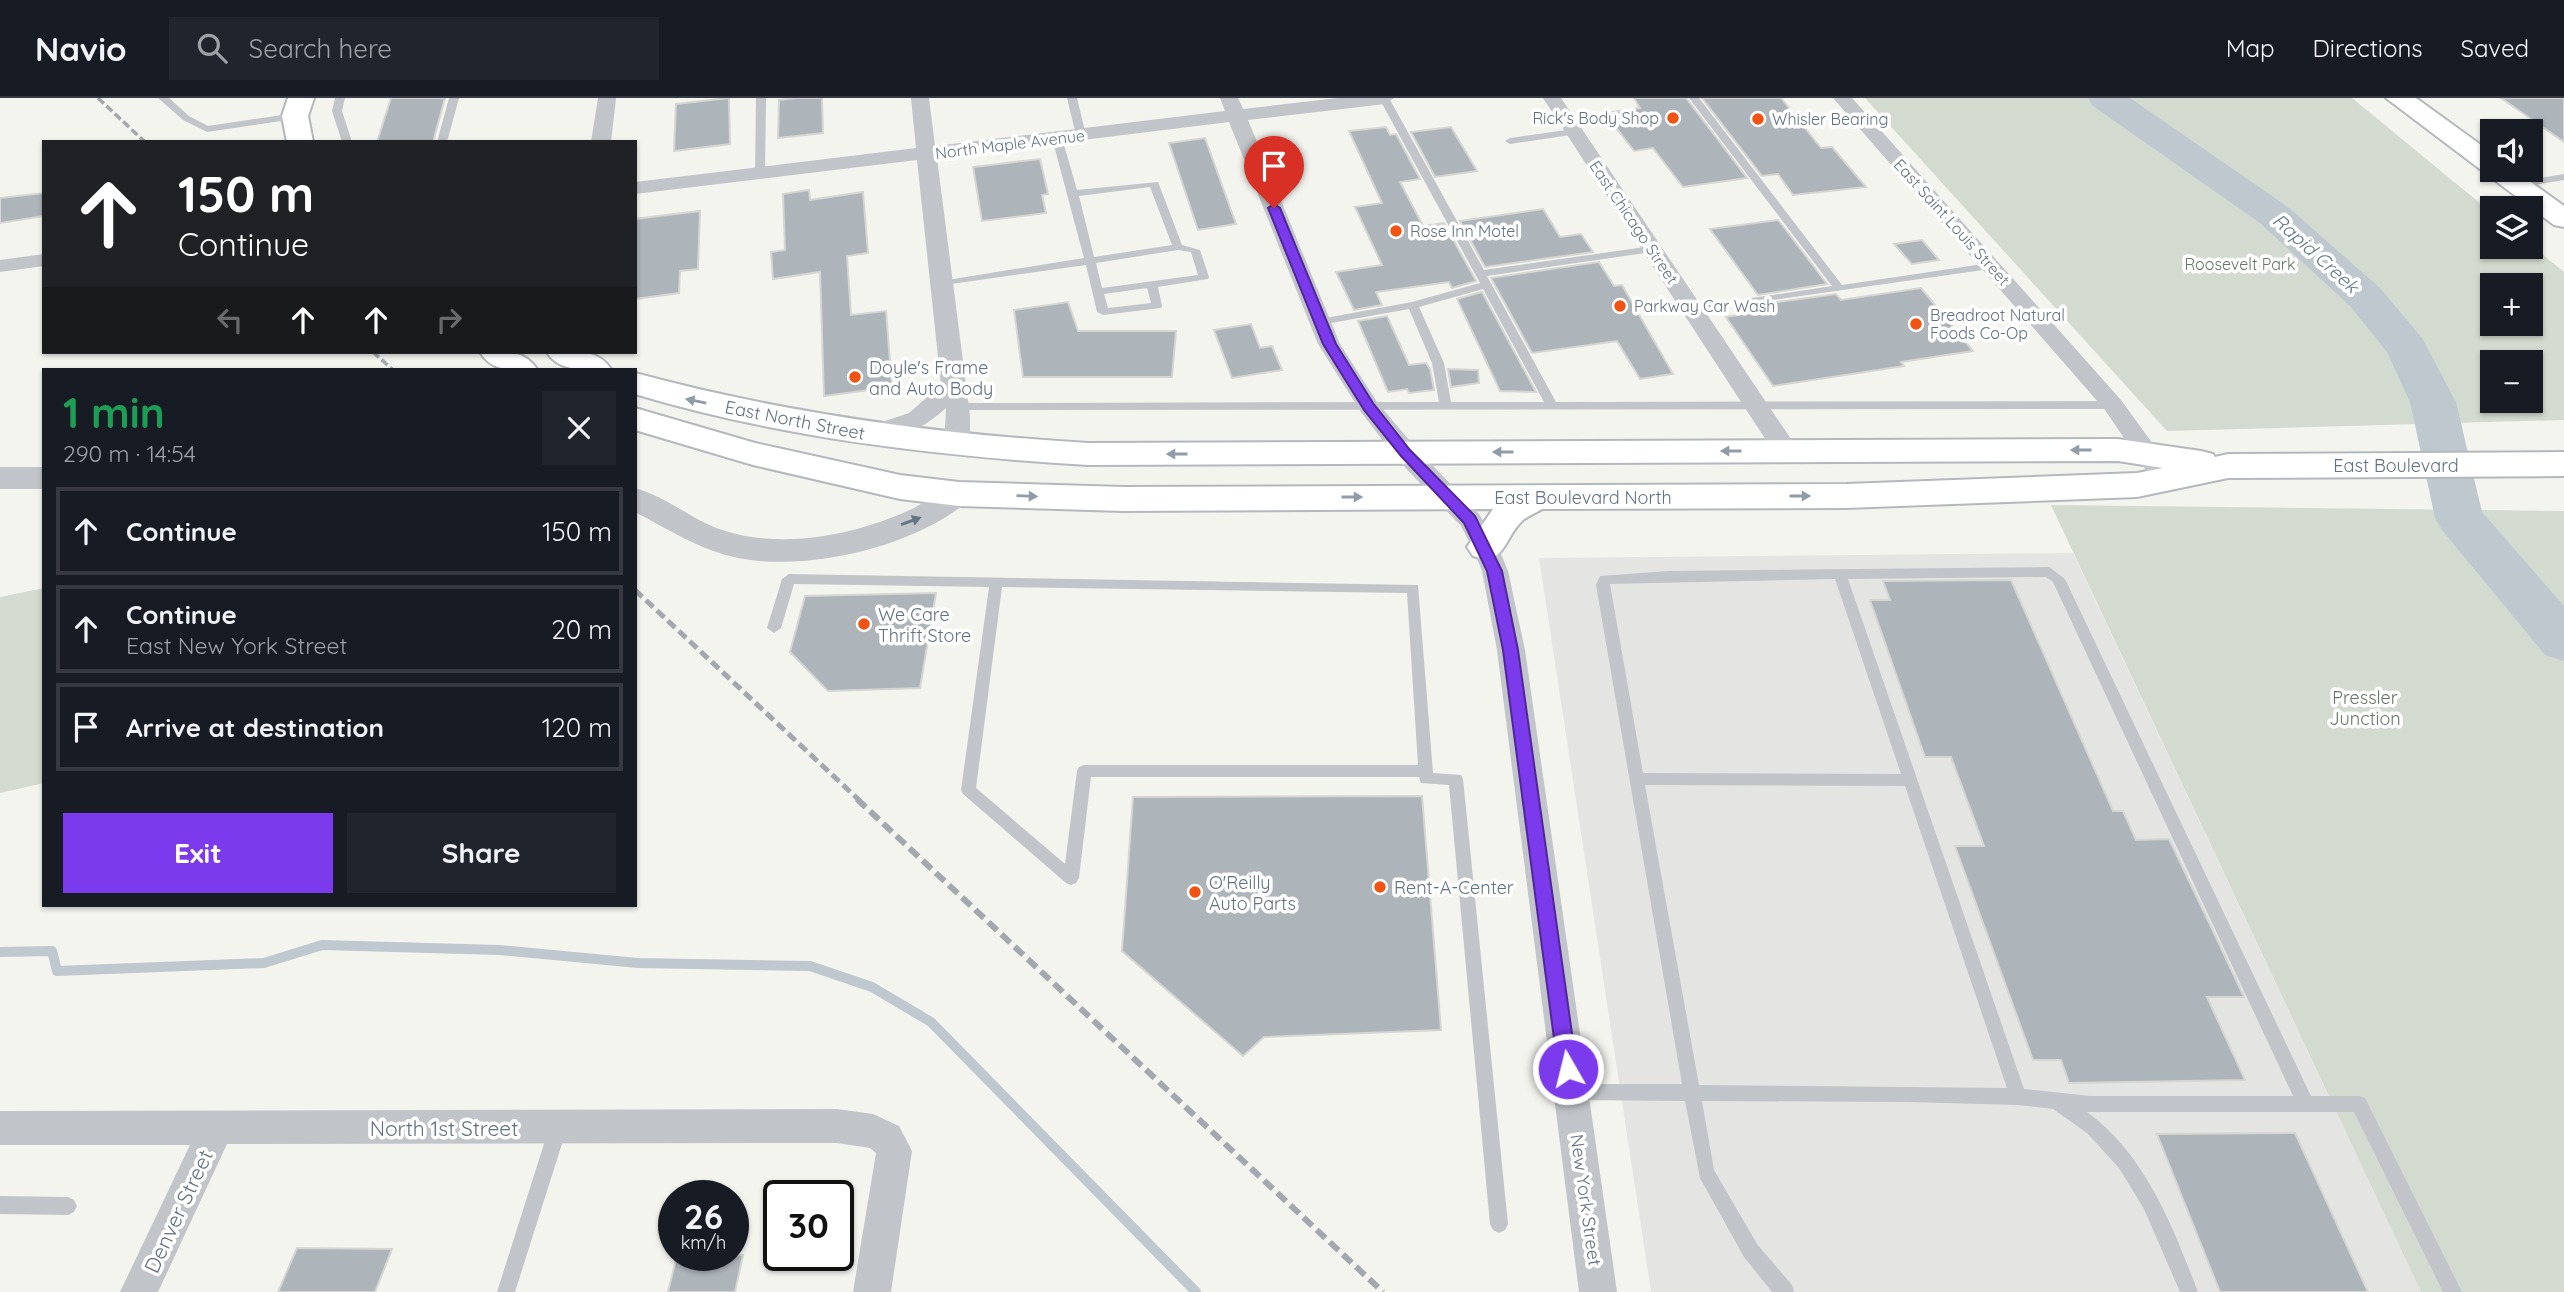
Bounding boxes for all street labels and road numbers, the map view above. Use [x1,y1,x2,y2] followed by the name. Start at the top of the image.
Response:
[934,125,1086,163] street label: North Maple Avenue
[1890,155,2014,289] street label: East Saint Louis Street
[1585,157,1683,287] street label: East Chicago Street
[723,395,867,445] street label: East North Street
[2333,454,2459,477] street label: East Boulevard
[1494,486,1672,509] street label: East Boulevard North
[370,1115,518,1141] street label: North 1st Street
[1565,1133,1607,1267] street label: New York Street
[138,1145,218,1277] street label: Denver Street

